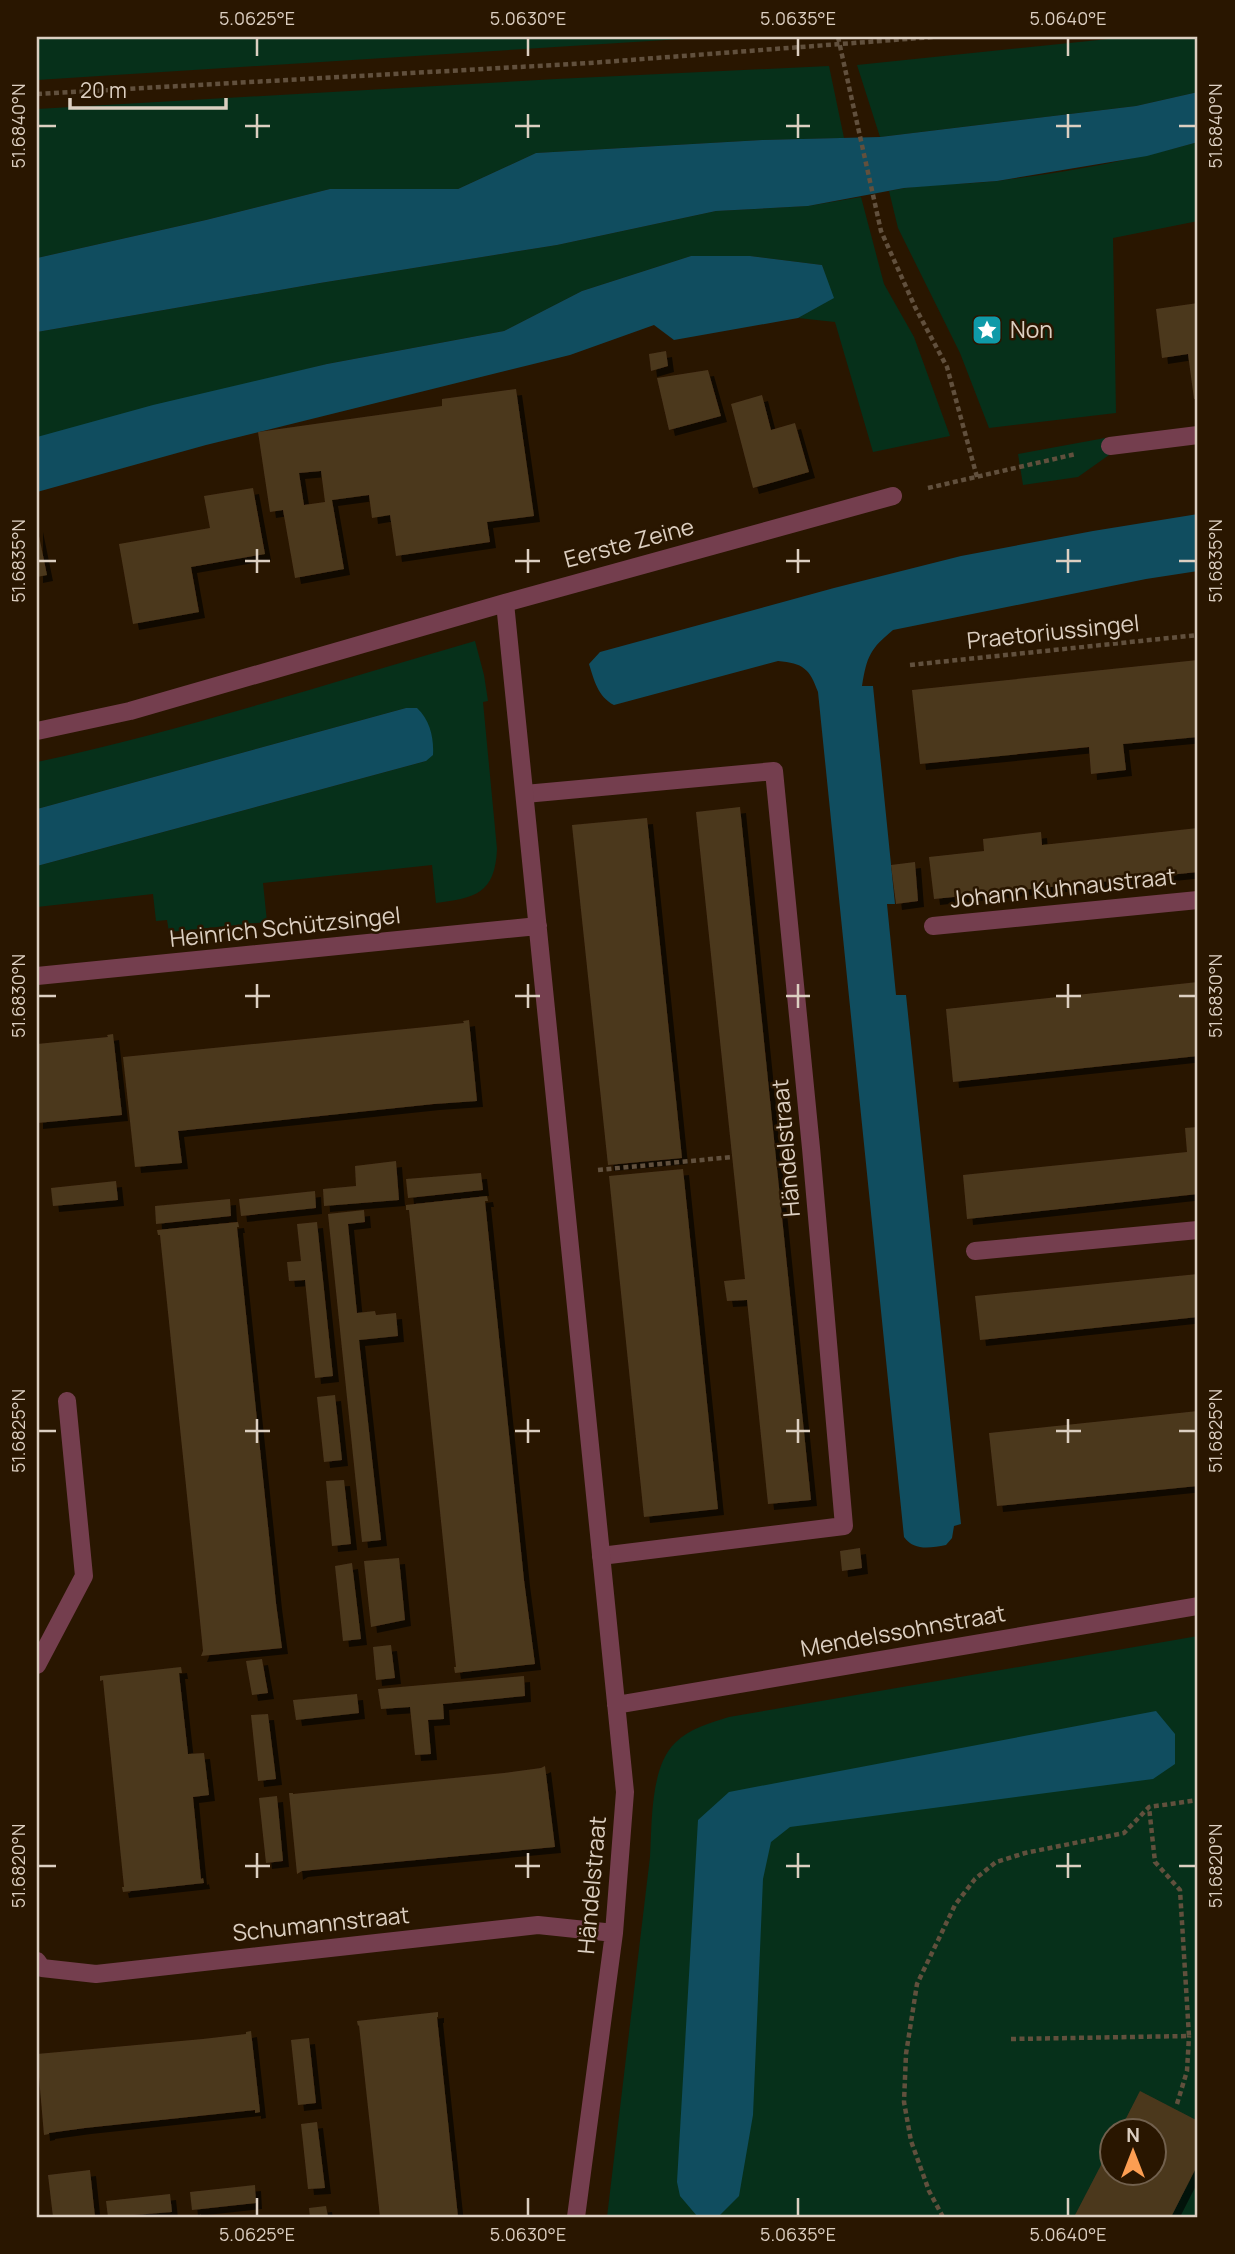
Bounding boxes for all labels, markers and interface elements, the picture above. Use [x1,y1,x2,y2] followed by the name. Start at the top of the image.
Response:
[219,6,295,30] text: 5.0625°E
[490,6,566,30] text: 5.0630°E
[760,6,836,30] text: 5.0635°E
[1029,6,1107,30] text: 5.0640°E
[70,66,226,110] scale bar
[80,76,127,104] text: 20 m
[6,84,30,168] text: 51.6840°N
[1203,84,1227,168] text: 51.6840°N
[970,313,1004,347] place icon: Non
[1010,313,1053,345] place label: Non
[560,509,697,575] street label: Eerste Zeine
[6,519,30,603] text: 51.6835°N
[1203,519,1227,603] text: 51.6835°N
[965,606,1141,656] street label: Praetoriussingel
[948,859,1177,915] street label: Johann Kuhnaustraat
[168,898,402,954] street label: Heinrich Schützsingel
[6,954,30,1038] text: 51.6830°N
[1203,954,1227,1038] text: 51.6830°N
[763,1078,807,1218] street label: Händelstraat
[6,1389,30,1473] text: 51.6825°N
[1203,1389,1227,1473] text: 51.6825°N
[798,1596,1008,1664] street label: Mendelssohnstraat
[569,1815,613,1955] street label: Händelstraat
[6,1824,30,1908] text: 51.6820°N
[1203,1824,1227,1908] text: 51.6820°N
[231,1898,411,1948] street label: Schumannstraat
[1098,2118,1168,2188] north arrow
[1126,2122,1140,2148] text: N
[219,2222,295,2246] text: 5.0625°E
[490,2222,566,2246] text: 5.0630°E
[760,2222,836,2246] text: 5.0635°E
[1029,2222,1107,2246] text: 5.0640°E

